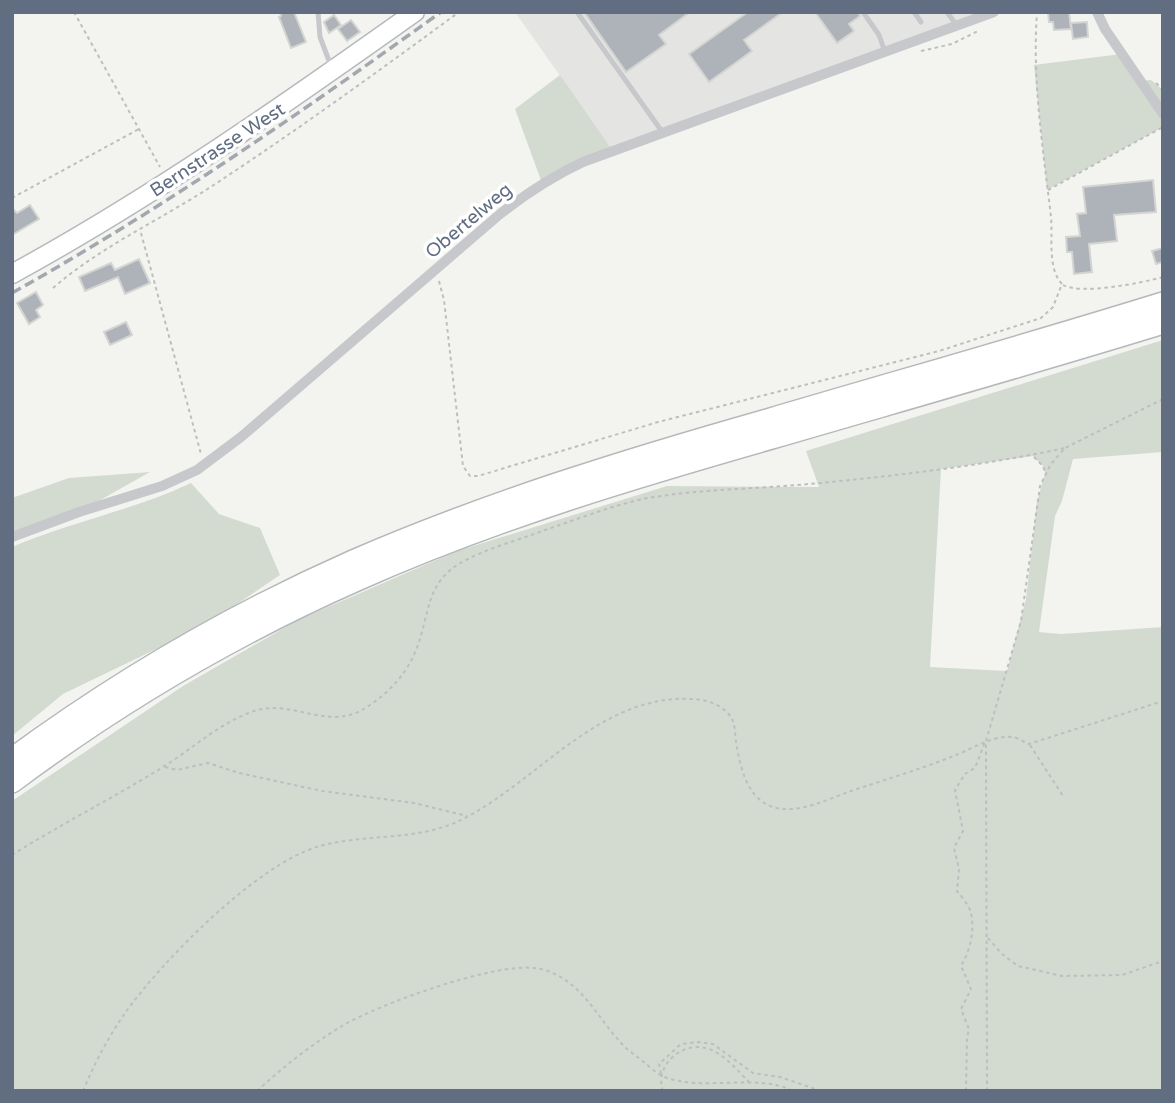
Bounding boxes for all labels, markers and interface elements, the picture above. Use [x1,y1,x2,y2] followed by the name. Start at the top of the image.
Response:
[146,98,289,202] street label: Bernstrasse West
[421,178,516,263] street label: Obertelweg

